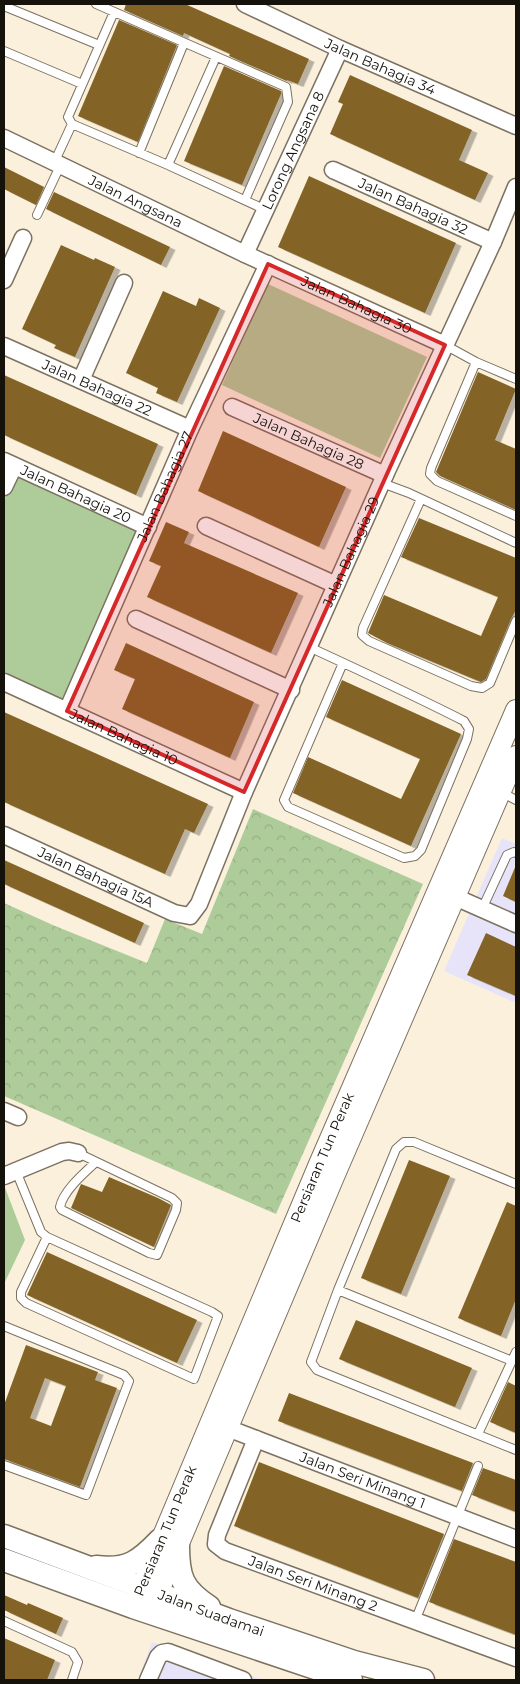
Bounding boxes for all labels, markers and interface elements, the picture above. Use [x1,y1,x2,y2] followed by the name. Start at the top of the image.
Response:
[321,34,439,99] street label: Jalan Bahagia 34
[258,88,328,213] street label: Lorong Angsana 8
[85,171,186,232] street label: Jalan Angsana
[355,173,471,239] street label: Jalan Bahagia 32
[297,271,415,338] street label: Jalan Bahagia 30
[39,355,155,420] street label: Jalan Bahagia 22
[250,408,367,474] street label: Jalan Bahagia 28
[133,429,197,545] street label: Jalan Bahagia 27
[17,460,134,527] street label: Jalan Bahagia 20
[318,494,383,611] street label: Jalan Bahagia 29
[66,704,181,769] street label: Jalan Bahagia 10
[34,842,157,912] street label: Jalan Bahagia 15A
[286,1089,358,1225] street label: Persiaran Tun Perak
[296,1447,428,1512] street label: Jalan Seri Minang 1
[130,1462,201,1599] street label: Persiaran Tun Perak
[245,1551,380,1615] street label: Jalan Seri Minang 2
[155,1585,267,1640] street label: Jalan Suadamai

